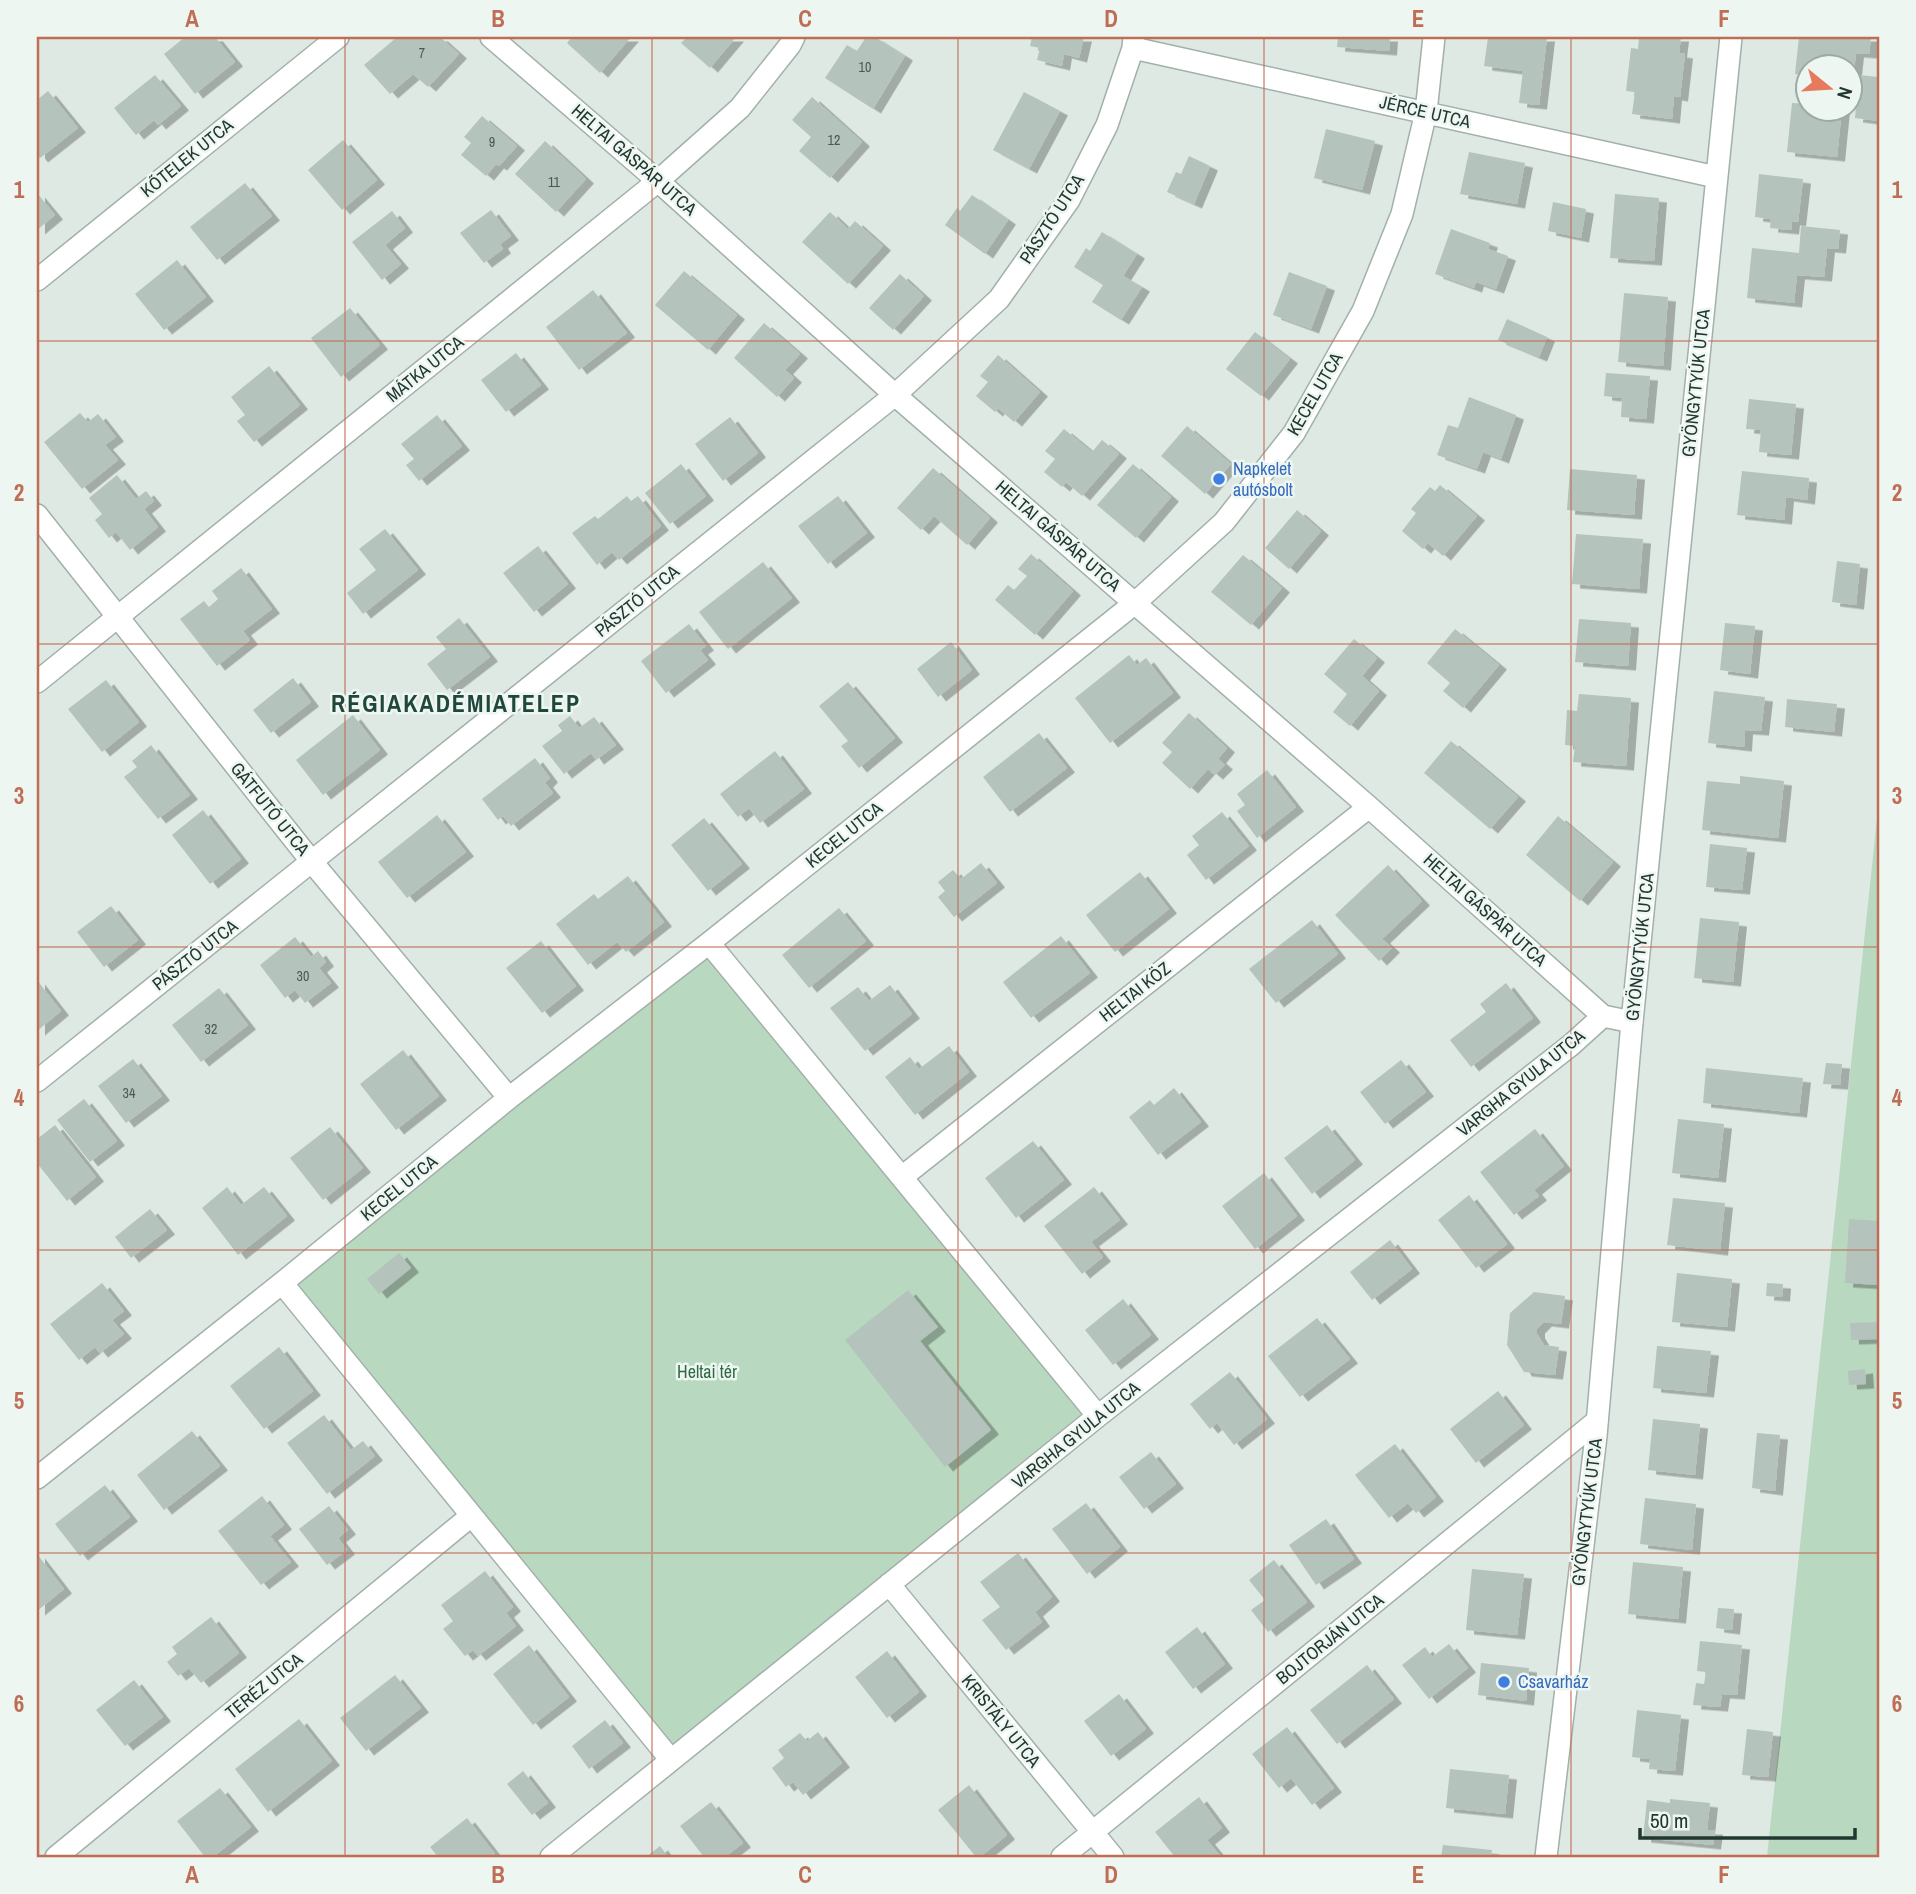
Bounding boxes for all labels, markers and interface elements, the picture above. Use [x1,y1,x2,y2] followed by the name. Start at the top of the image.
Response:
[185,3,199,34] text: A
[491,3,505,34] text: B
[798,3,812,34] text: C
[1104,3,1118,34] text: D
[1412,3,1424,34] text: E
[1718,3,1730,34] text: F
[419,44,425,62] house number: 7
[1794,52,1864,122] north arrow
[859,58,871,76] house number: 10
[1831,84,1859,103] text: N
[1377,89,1473,134] street label: JÉRCE UTCA
[566,98,702,221] street label: HELTAI GÁSPÁR UTCA
[135,112,238,203] street label: KŐTELEK UTCA
[828,131,840,149] house number: 12
[489,133,495,151] house number: 9
[1013,169,1090,268] street label: PÁSZTÓ UTCA
[548,173,561,191] house number: 11
[14,174,25,205] text: 1
[1892,174,1903,205] text: 1
[1675,308,1716,458] street label: GYÖNGYTYÚK UTCA
[381,329,469,408] street label: MÁTKA UTCA
[1281,347,1349,440] street label: KECEL UTCA
[1233,456,1293,502] place label: Napkelet autósbolt
[1211,471,1227,487] marker: Napkelet autósbolt
[990,474,1126,597] street label: HELTAI GÁSPÁR UTCA
[14,477,24,508] text: 2
[1892,477,1902,508] text: 2
[589,559,684,642] street label: PÁSZTÓ UTCA
[331,687,581,719] district label: RÉGIAKADÉMIATELEP
[225,757,316,861] street label: GÁTFUTÓ UTCA
[14,780,24,811] text: 3
[1892,780,1902,811] text: 3
[800,796,887,873] street label: KECEL UTCA
[1418,847,1553,972] street label: HELTAI GÁSPÁR UTCA
[1619,872,1660,1022] street label: GYÖNGYTYÚK UTCA
[147,913,243,996] street label: PÁSZTÓ UTCA
[1094,956,1175,1027] street label: HELTAI KÖZ
[297,967,309,985] house number: 30
[205,1020,217,1038] house number: 32
[1451,1023,1590,1142] street label: VARGHA GYULA UTCA
[14,1082,25,1113] text: 4
[1892,1082,1903,1113] text: 4
[123,1084,136,1102] house number: 34
[355,1149,442,1226] street label: KECEL UTCA
[677,1359,737,1384] park label: Heltai tér
[1006,1375,1145,1494] street label: VARGHA GYULA UTCA
[14,1385,24,1416] text: 5
[1892,1385,1902,1416] text: 5
[1565,1437,1608,1587] street label: GYÖNGYTYÚK UTCA
[1271,1587,1389,1690] street label: BOJTORJÁN UTCA
[220,1647,308,1724] street label: TERÉZ UTCA
[956,1669,1047,1773] street label: KRISTÁLY UTCA
[1518,1669,1589,1694] place label: Csavarház
[1496,1674,1512,1690] marker: Csavarház
[14,1688,24,1719] text: 6
[1892,1688,1902,1719] text: 6
[1640,1796,1855,1840] scale bar
[1650,1806,1688,1835] text: 50 m
[185,1859,199,1890] text: A
[491,1859,505,1890] text: B
[798,1859,812,1890] text: C
[1104,1859,1118,1890] text: D
[1412,1859,1424,1890] text: E
[1718,1859,1730,1890] text: F

